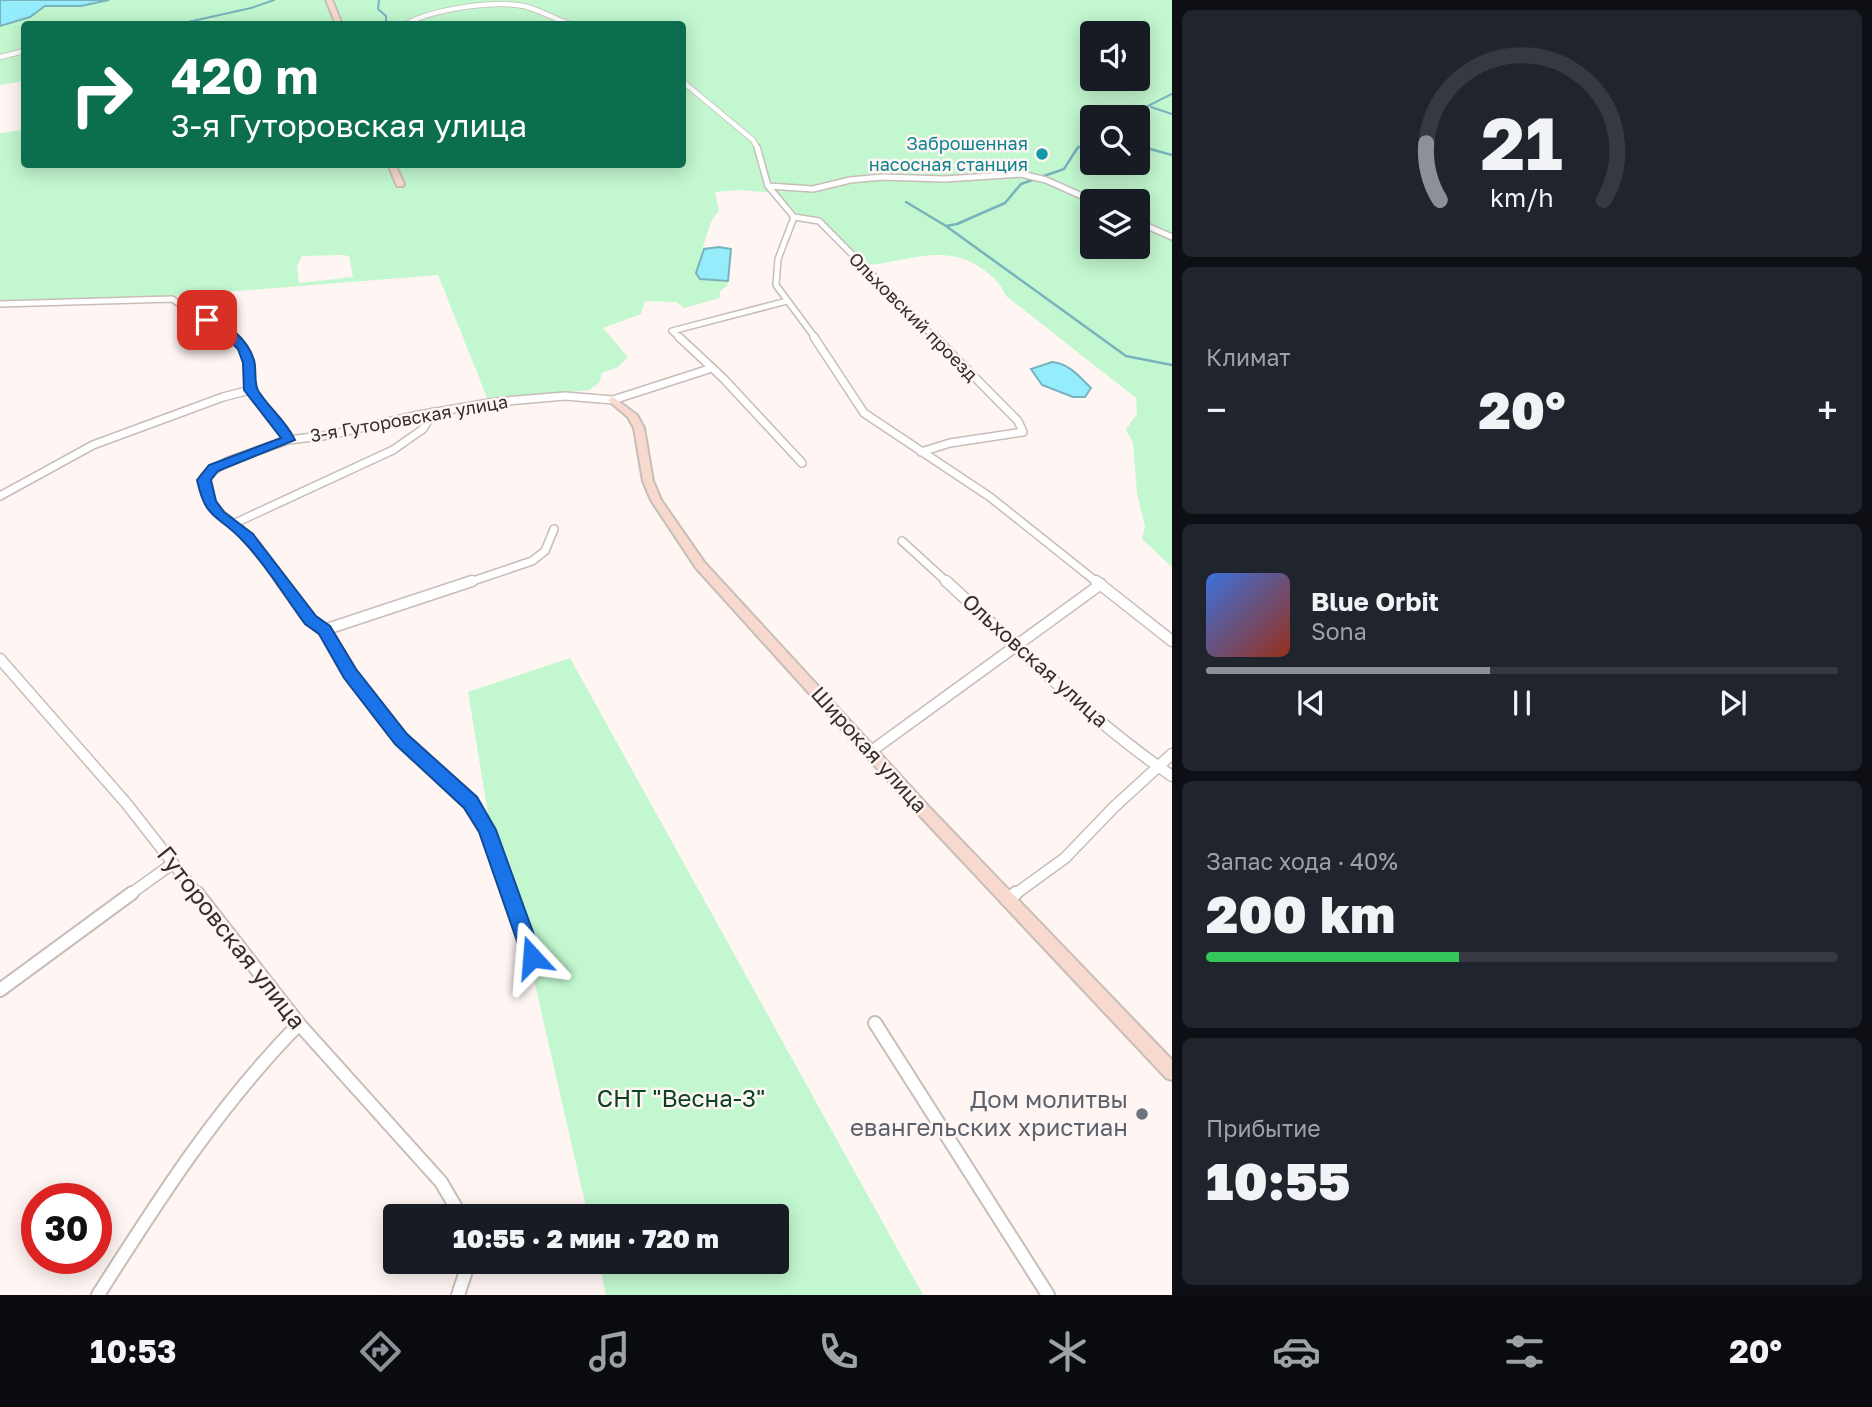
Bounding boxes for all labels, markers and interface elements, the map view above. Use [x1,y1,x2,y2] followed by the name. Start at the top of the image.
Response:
[1080,21,1150,259] map controls
[1080,21,1150,91] button: sound
[171,46,319,105] text: 420 m
[56,49,147,140] icon: right
[1481,99,1563,186] text: 21
[1080,105,1150,175] button: search
[171,106,527,144] text: 3-я Гуторовская улица
[869,132,1028,175] place label: Заброшенная насосная станция
[1034,146,1050,162] marker: Заброшенная насосная станция
[1490,181,1554,212] text: km/h
[1080,189,1150,259] button: layers
[845,247,983,385] street label: Ольховский проезд
[177,290,237,350] pin
[188,301,226,339] icon: arrive
[1206,343,1291,371] text: Климат
[1479,378,1565,440] text: 20°
[1206,387,1227,432] text: −
[1817,387,1838,432] text: +
[308,390,509,446] street label: 3-я Гуторовская улица
[1311,586,1439,617] text: Blue Orbit
[957,588,1114,733] street label: Ольховская улица
[1311,617,1367,645] text: Sona
[806,681,933,818] street label: Широкая улица
[1292,684,1330,722] icon: previous
[1503,684,1541,722] icon: pause
[1714,684,1752,722] icon: next
[152,840,313,1034] street label: Гуторовская улица
[1206,847,1398,875] text: Запас хода · 40%
[1206,882,1395,944] text: 200 km
[495,920,569,994] position arrow
[597,1083,765,1112] park label: СНТ "Весна-3"
[850,1084,1128,1141] place label: Дом молитвы евангельских христиан
[1134,1106,1150,1122] marker: Дом молитвы евангельских христиан
[1206,1114,1321,1142] text: Прибытие
[1206,1149,1350,1211] text: 10:55
[21,1183,112,1274] speed limit sign: 30
[453,1223,719,1254] text: 10:55 · 2 мин · 720 m
[356,1327,405,1376] icon: directions
[585,1327,634,1376] icon: music
[814,1327,863,1376] icon: phone
[1043,1327,1092,1376] icon: climate
[1272,1327,1321,1376] icon: car
[1500,1327,1549,1376] icon: filters
[90,1332,176,1370] text: 10:53
[1729,1332,1782,1370] text: 20°

